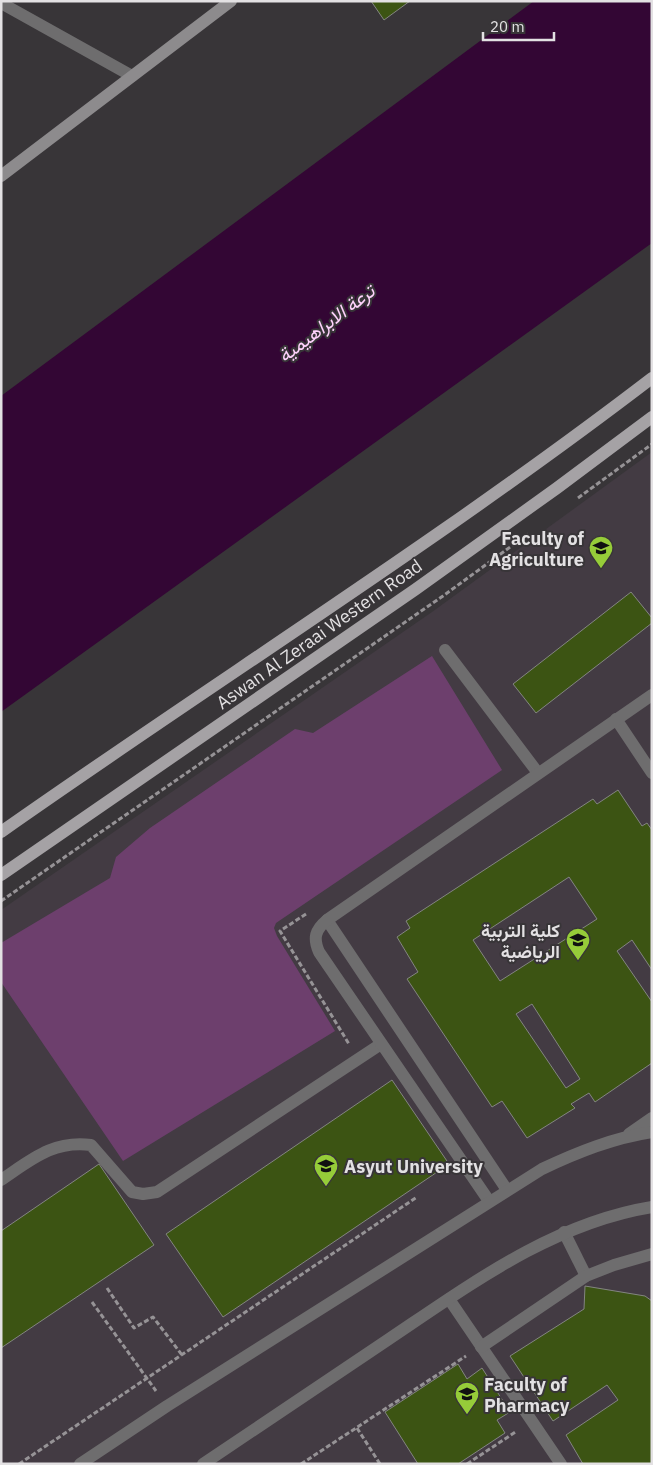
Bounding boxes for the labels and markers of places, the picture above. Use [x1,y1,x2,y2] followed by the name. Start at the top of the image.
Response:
[489,527,584,571] place label: Faculty of Agriculture
[588,535,614,569] school or university icon: Faculty of Agriculture
[481,919,560,963] place label: كلية التربية الرياضية
[565,927,591,961] school or university icon: كلية التربية الرياضية
[313,1153,339,1187] school or university icon: Asyut University
[344,1155,483,1178] place label: Asyut University
[484,1373,570,1417] place label: Faculty of Pharmacy
[454,1381,480,1415] school or university icon: Faculty of Pharmacy

